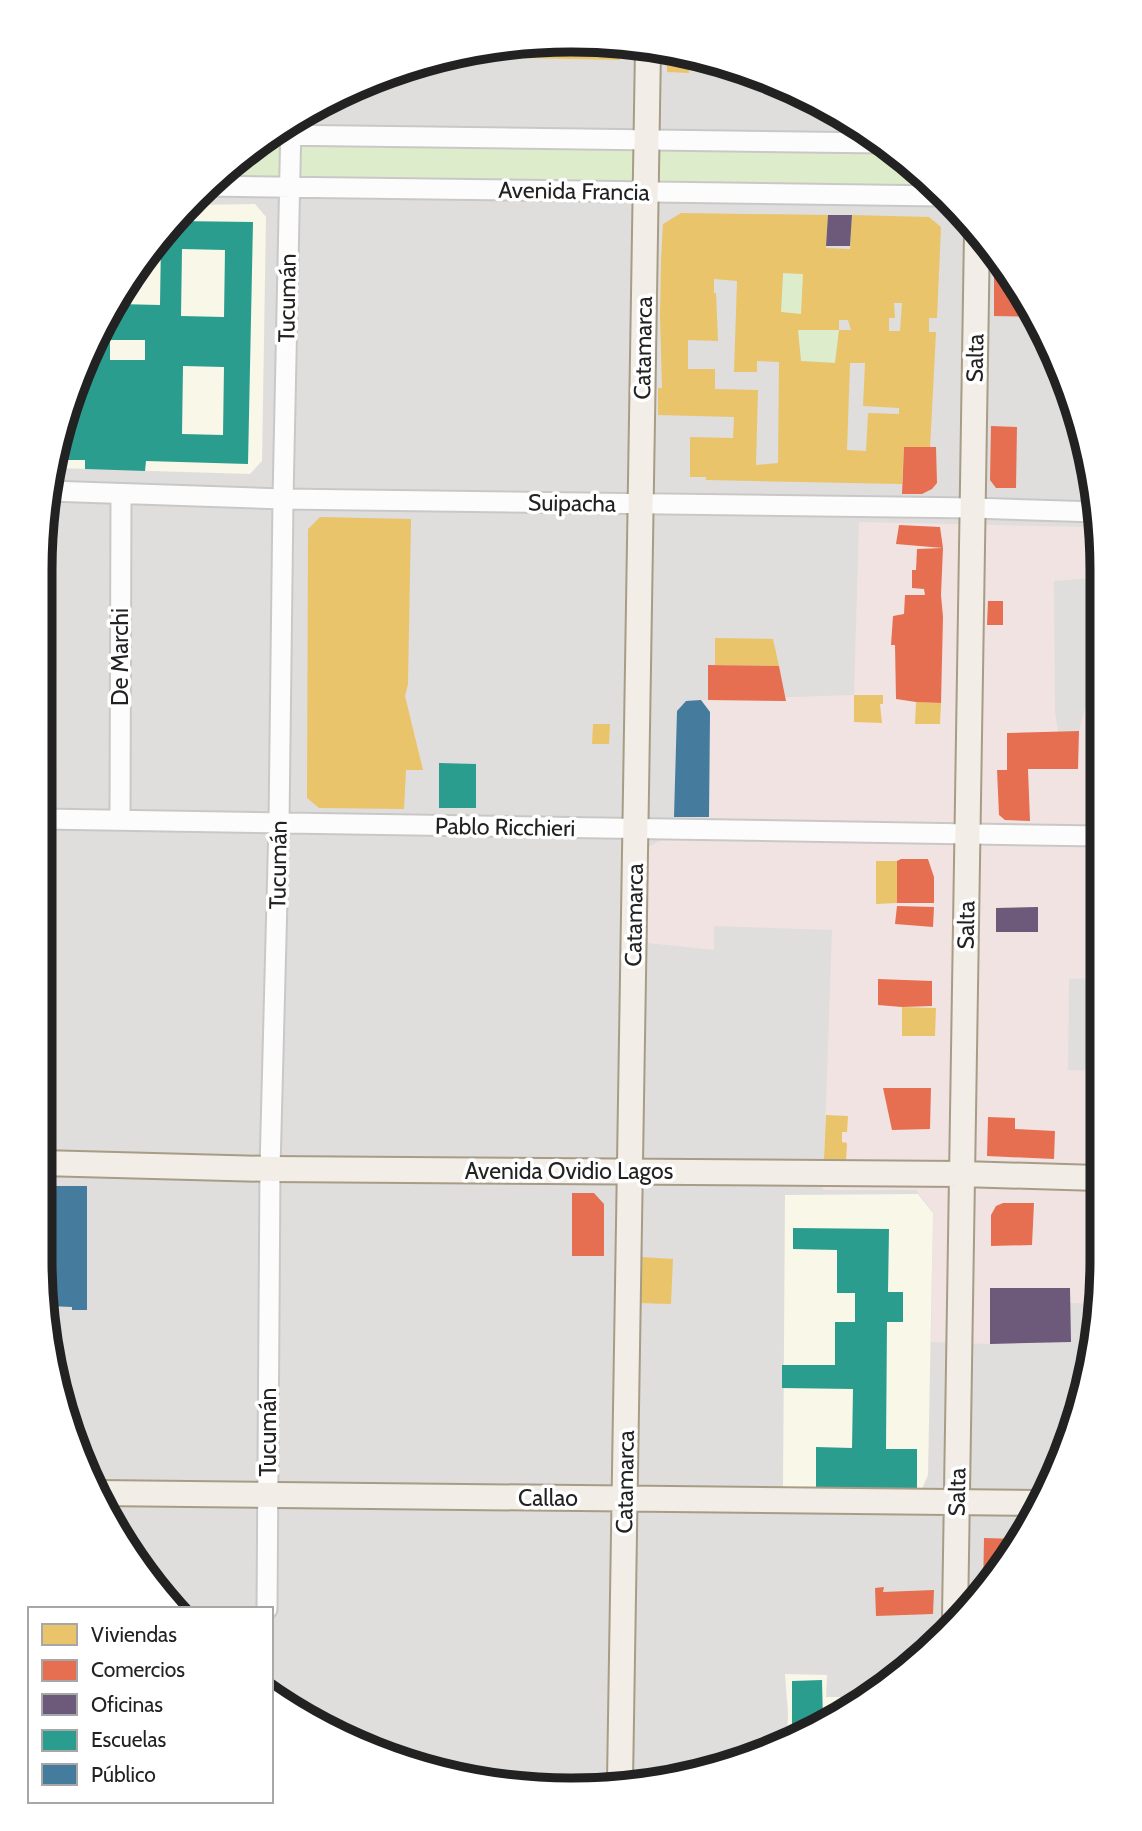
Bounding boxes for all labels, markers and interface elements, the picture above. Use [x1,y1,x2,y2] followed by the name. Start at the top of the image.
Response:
[498,176,650,206] street label: Avenida Francia
[272,253,302,343] street label: Tucumán
[628,296,658,400] street label: Catamarca
[961,333,989,383] street label: Salta
[528,488,616,518] street label: Suipacha
[106,608,134,706] street label: De Marchi
[435,812,575,842] street label: Pablo Ricchieri
[263,820,293,910] street label: Tucumán
[619,863,649,967] street label: Catamarca
[952,900,980,950] street label: Salta
[465,1157,673,1185] street label: Avenida Ovidio Lagos
[254,1388,282,1476] street label: Tucumán
[610,1430,640,1534] street label: Catamarca
[943,1467,971,1517] street label: Salta
[518,1484,578,1512] street label: Callao
[28,1607,273,1803] legend
[91,1622,177,1647] text: Viviendas
[91,1657,185,1682] text: Comercios
[91,1692,163,1717] text: Oficinas
[91,1727,167,1752] text: Escuelas
[91,1762,156,1787] text: Público

